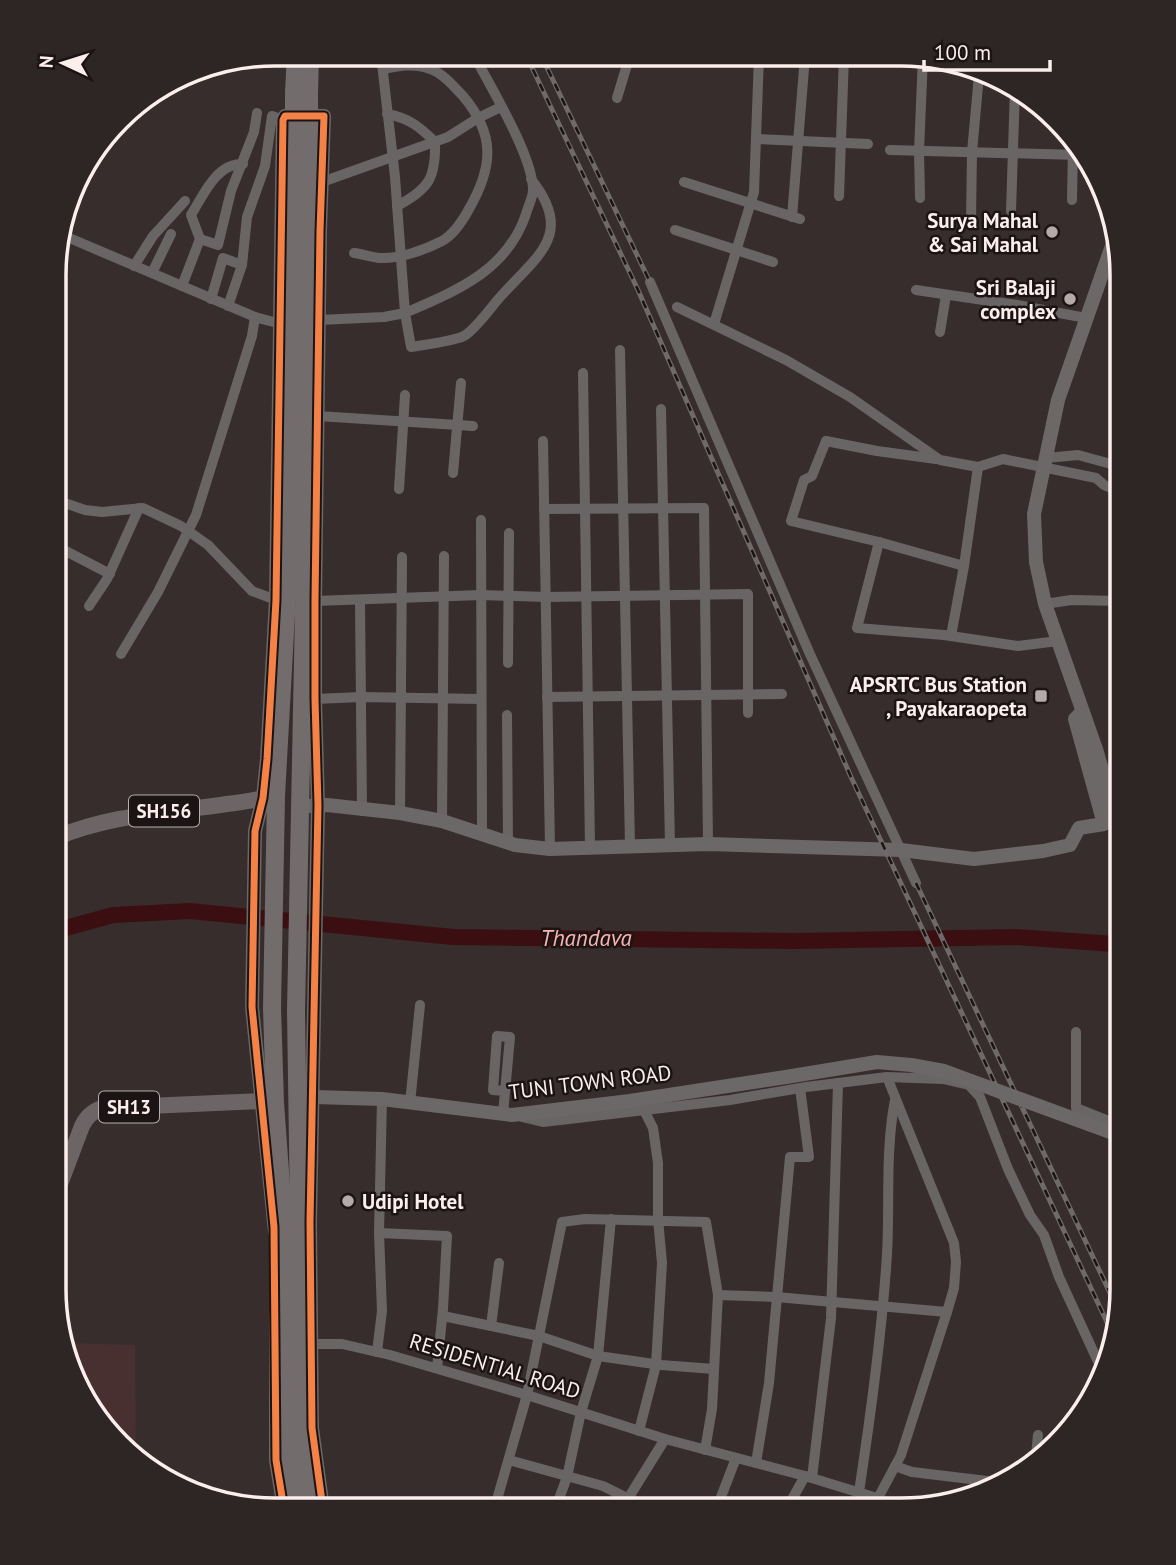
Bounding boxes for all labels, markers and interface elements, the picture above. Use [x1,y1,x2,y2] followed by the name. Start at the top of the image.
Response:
[28,28,98,98] north arrow
[924,28,1050,72] scale bar
[934,39,991,66] text: 100 m
[34,55,58,69] text: N
[927,207,1039,258] place label: Surya Mahal & Sai Mahal
[1044,224,1060,240] marker: Surya Mahal & Sai Mahal
[976,274,1056,325] place label: Sri Balaji complex
[1062,291,1078,307] marker: Sri Balaji complex
[850,671,1027,722] place label: APSRTC Bus Station , Payakaraopeta
[1033,688,1049,704] marker: APSRTC Bus Station , Payakaraopeta
[129,796,199,826] road number: SH156
[540,923,632,952] water label: Thandava
[507,1059,673,1105] street label: TUNI TOWN ROAD
[99,1092,159,1122] road number: SH13
[362,1188,464,1215] place label: Udipi Hotel
[340,1193,356,1209] marker: Udipi Hotel
[406,1327,584,1405] street label: RESIDENTIAL ROAD

